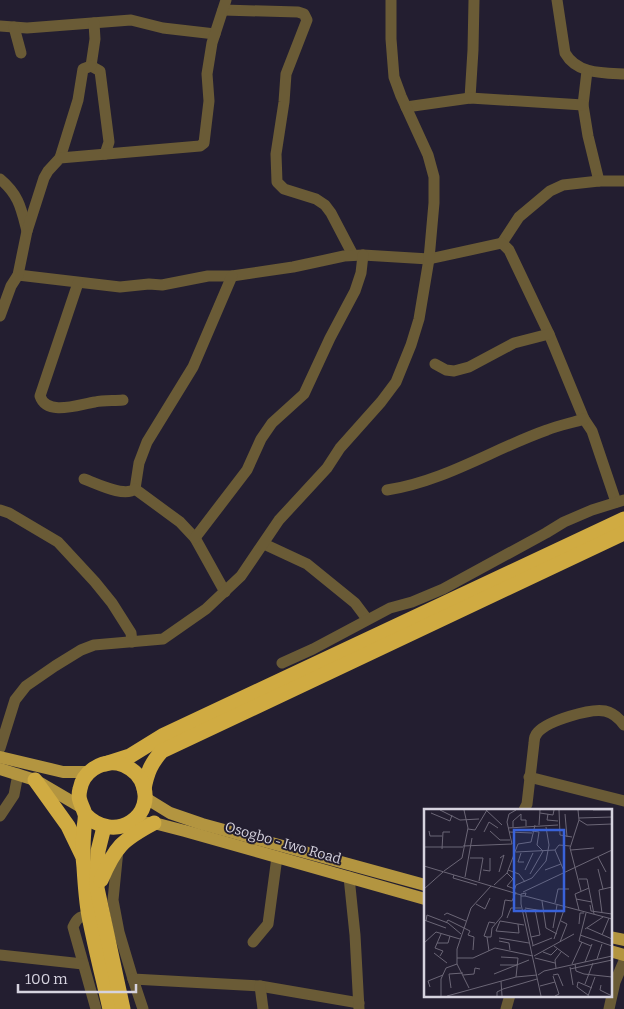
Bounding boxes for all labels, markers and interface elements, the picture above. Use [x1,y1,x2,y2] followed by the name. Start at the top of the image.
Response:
[424,809,612,996] inset map
[223,818,343,868] street label: Osogbo - Iwo Road
[18,962,135,994] scale bar
[25,970,68,988] text: 100 m

